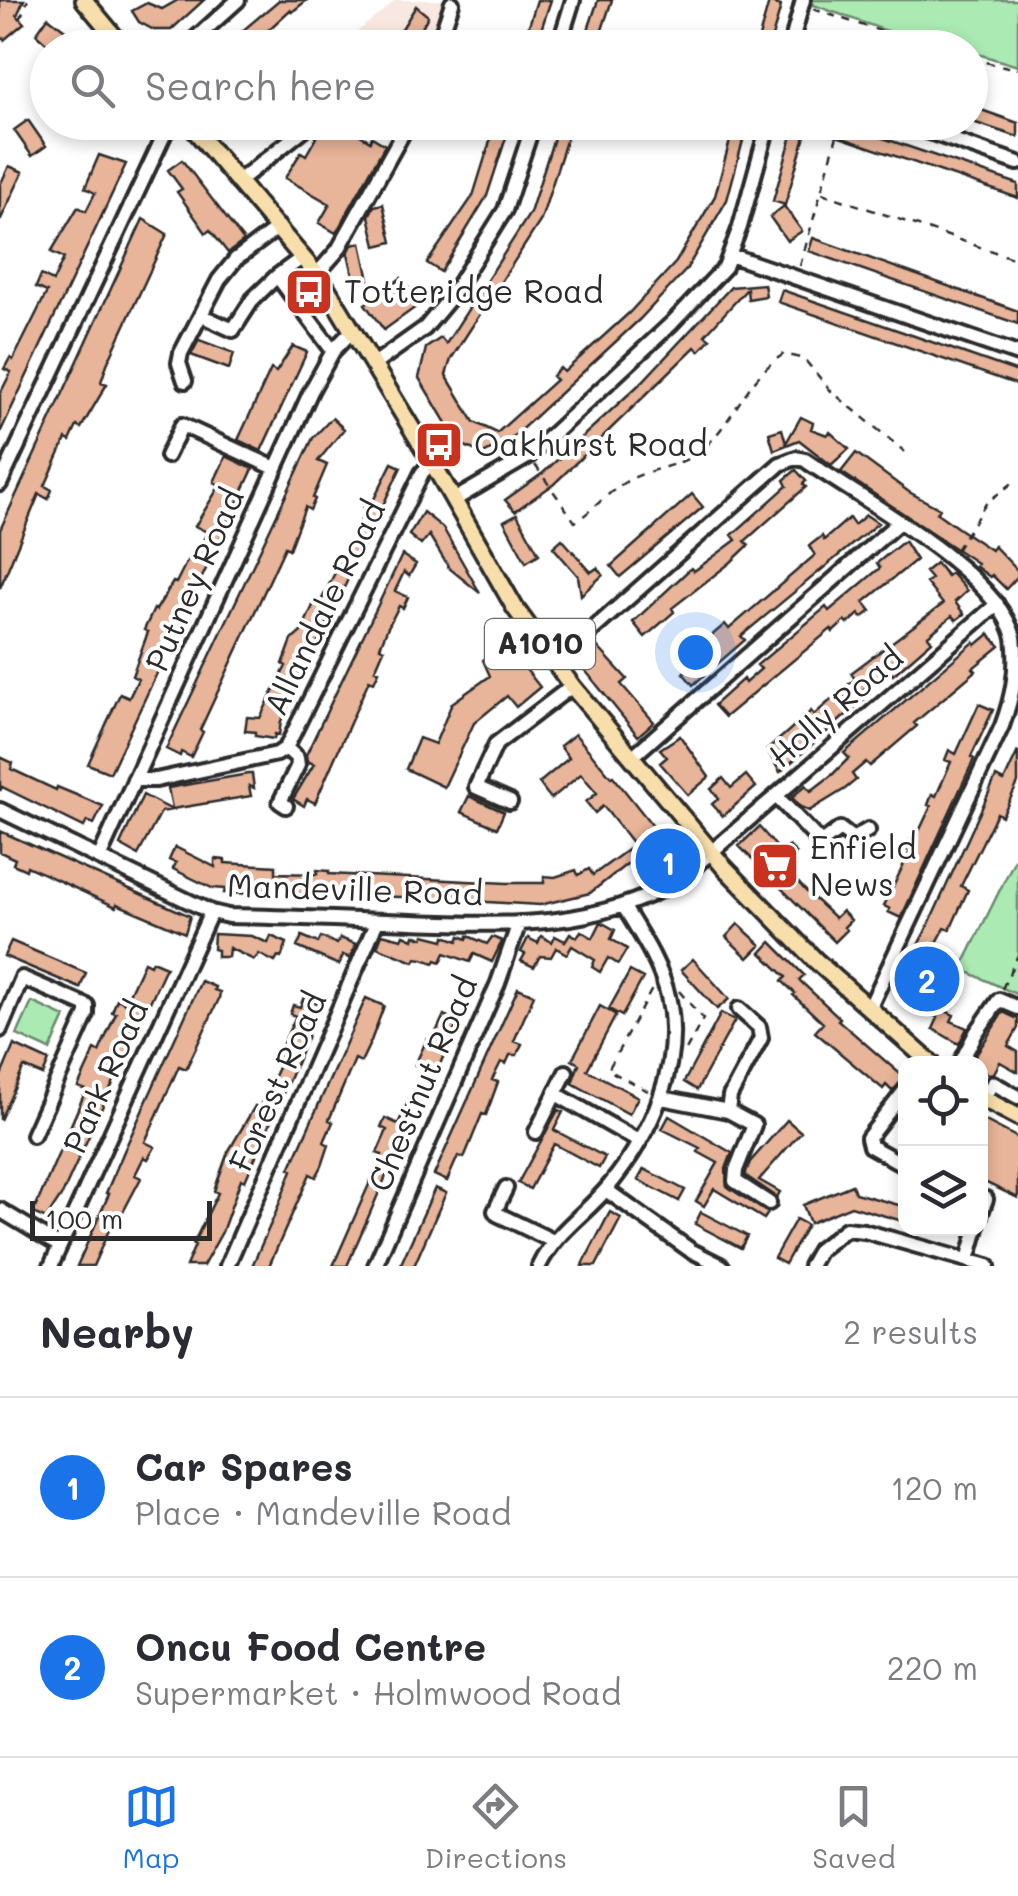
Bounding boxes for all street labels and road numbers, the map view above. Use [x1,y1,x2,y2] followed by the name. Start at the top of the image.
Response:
[134,481,253,677] street label: Putney Road
[253,493,393,721] street label: Allandale Road
[485,619,595,669] road number: A1010
[759,636,911,776] street label: Holly Road
[227,863,484,913] street label: Mandeville Road
[357,969,485,1197] street label: Chestnut Road
[218,985,334,1178] street label: Forest Road
[52,993,156,1159] street label: Park Road

